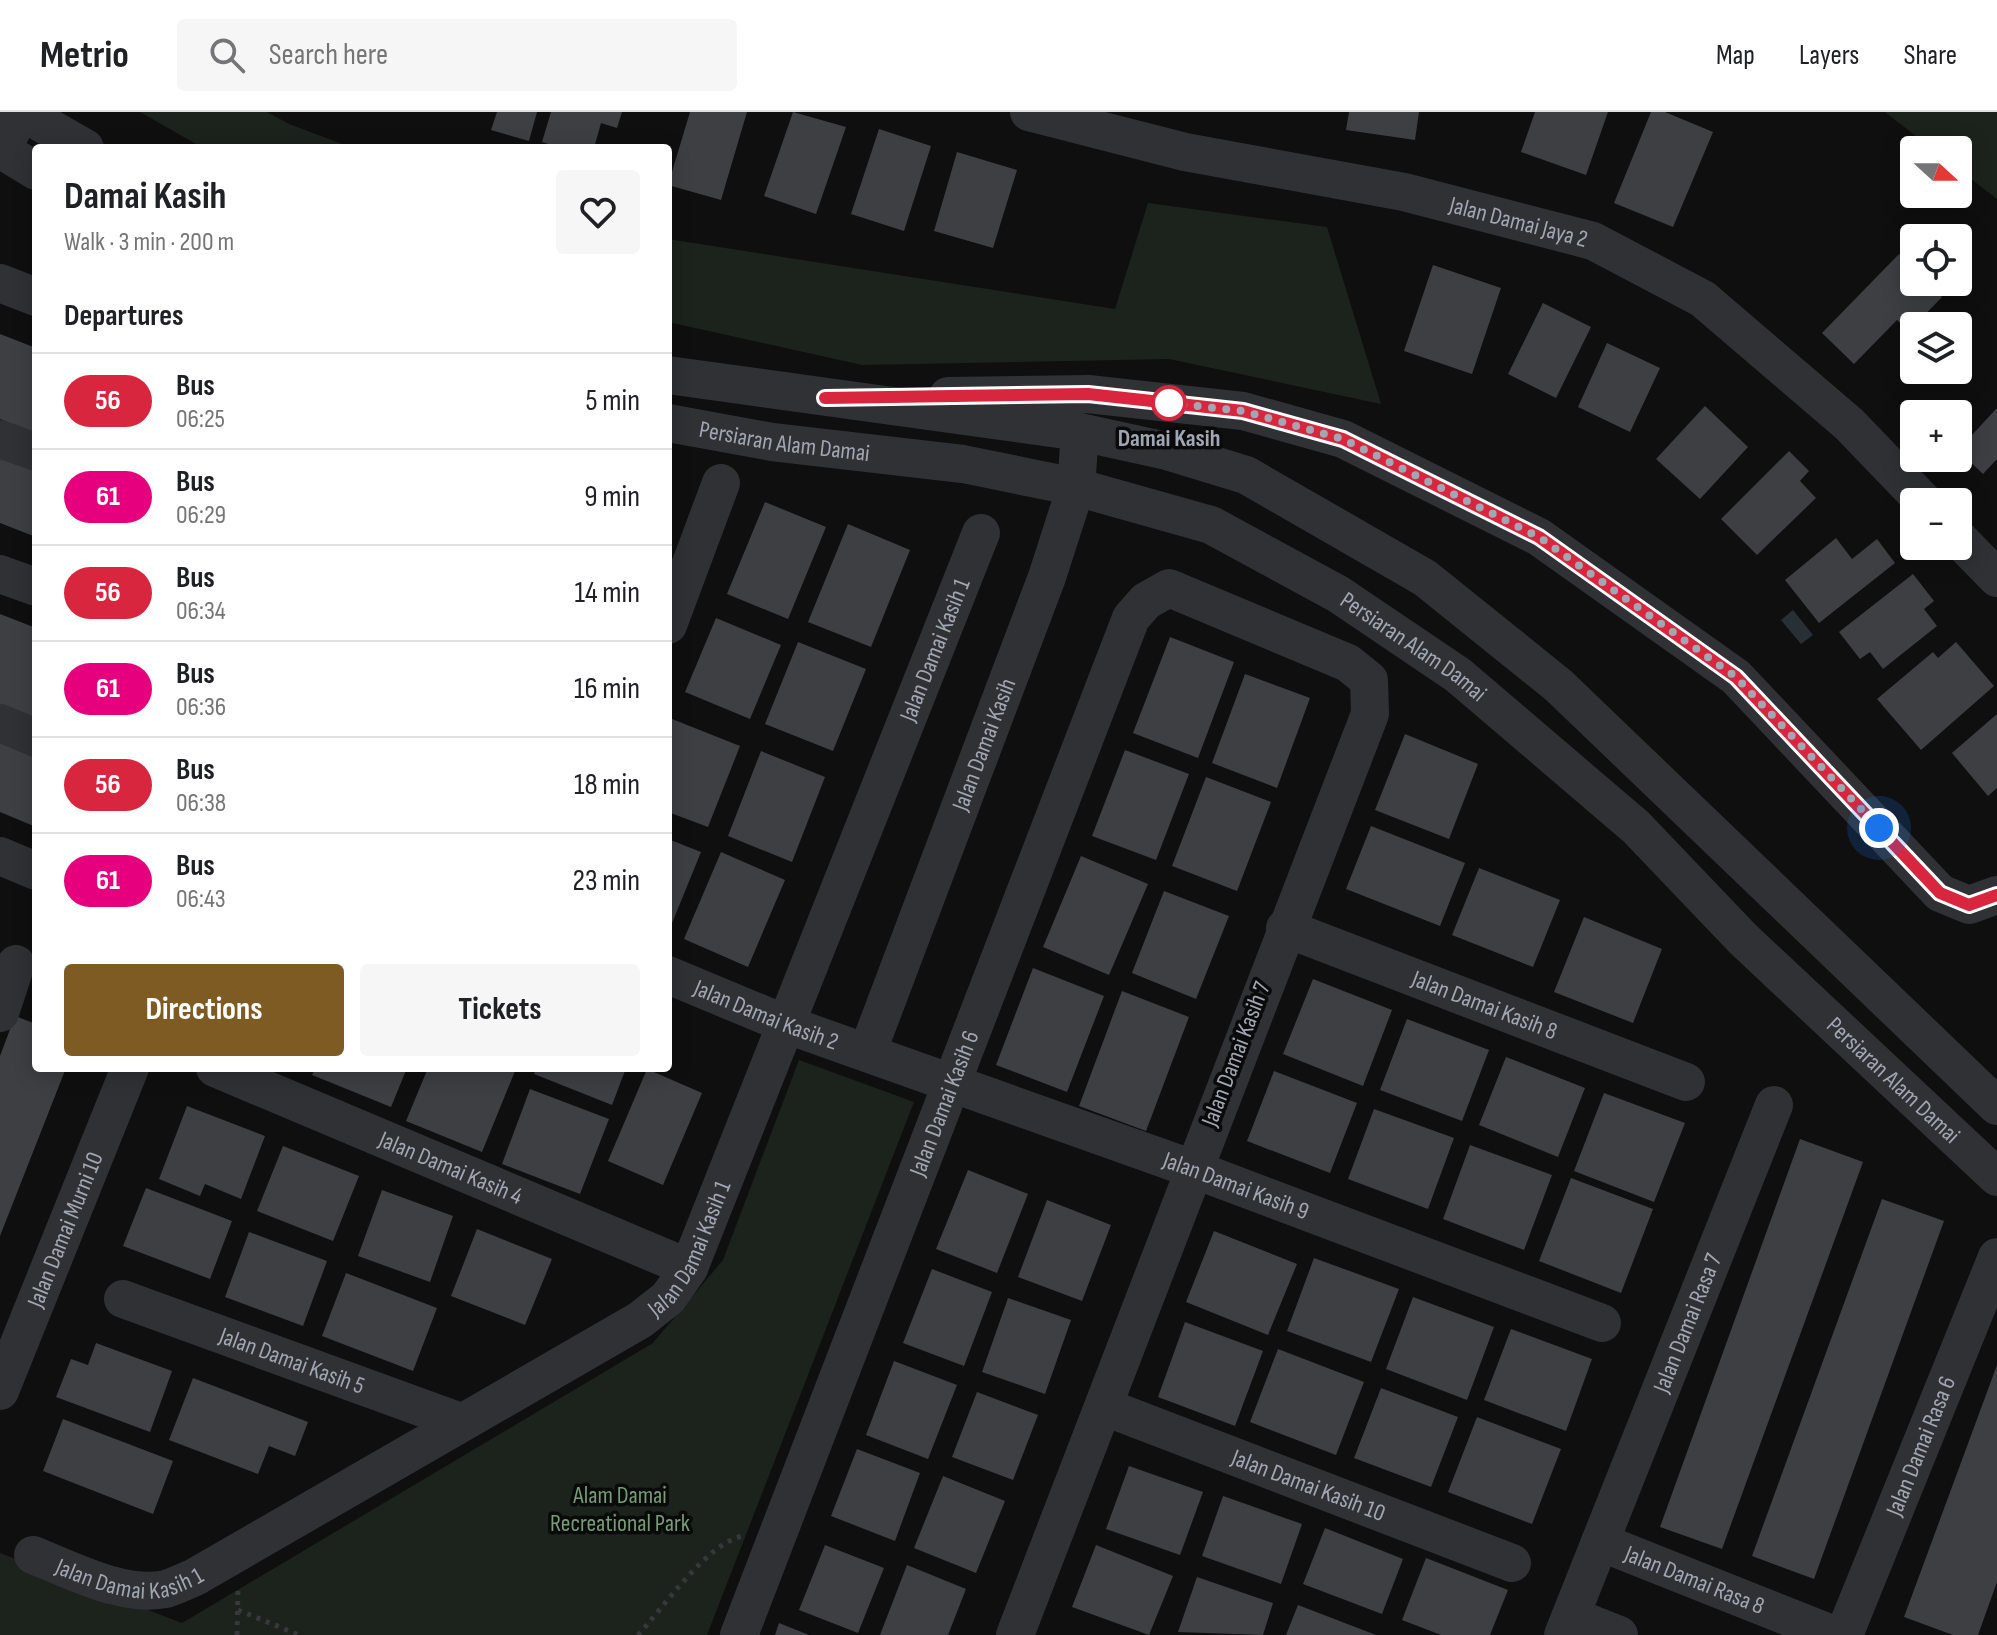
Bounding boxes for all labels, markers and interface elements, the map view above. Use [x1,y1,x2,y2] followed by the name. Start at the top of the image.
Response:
[177,19,737,91] search box
[40,33,129,78] text: Metrio
[205,33,249,77] icon: search
[269,37,388,73] text: Search here
[1716,39,1755,72] text: Map
[1799,39,1859,72] text: Layers
[1903,39,1957,72] text: Share
[1900,136,1972,208] north arrow
[1900,136,1972,560] map controls
[556,170,640,254] button: heart
[64,174,227,219] text: Damai Kasih
[1445,190,1591,254] street label: Jalan Damai Jaya 2
[1900,224,1972,296] button: locate
[64,227,234,258] text: Walk · 3 min · 200 m
[64,298,184,334] text: Departures
[1900,312,1972,384] button: layers
[176,368,215,404] text: Bus
[586,383,640,419] text: 5 min
[95,384,121,417] text: 56
[1152,386,1186,420] marker: Damai Kasih
[1900,400,1972,472] button: +
[176,404,225,435] text: 06:25
[697,414,871,468] street label: Persiaran Alam Damai
[1118,424,1220,453] place label: Damai Kasih
[176,464,215,500] text: Bus
[584,479,640,515] text: 9 min
[96,480,120,513] text: 61
[1900,488,1972,560] button: −
[176,500,226,531] text: 06:29
[176,560,215,596] text: Bus
[893,573,976,726] street label: Jalan Damai Kasih 1
[575,575,640,611] text: 14 min
[95,576,121,609] text: 56
[1335,585,1493,708] street label: Persiaran Alam Damai
[176,596,226,627] text: 06:34
[176,656,215,692] text: Bus
[574,671,640,707] text: 16 min
[96,672,120,705] text: 61
[945,674,1022,816] street label: Jalan Damai Kasih
[176,692,226,723] text: 06:36
[176,752,215,788] text: Bus
[574,767,640,803] text: 18 min
[95,768,121,801] text: 56
[176,788,226,819] text: 06:38
[1859,808,1899,848] your location
[176,848,215,884] text: Bus
[573,863,640,899] text: 23 min
[96,864,120,897] text: 61
[176,884,226,915] text: 06:43
[1407,963,1562,1046] street label: Jalan Damai Kasih 8
[64,964,344,1056] button: Directions
[360,964,640,1056] button: Tickets
[689,973,842,1056] street label: Jalan Damai Kasih 2
[1195,977,1277,1131] street label: Jalan Damai Kasih 7
[1821,1011,1966,1149] street label: Persiaran Alam Damai
[902,1026,985,1181] street label: Jalan Damai Kasih 6
[374,1124,527,1211] street label: Jalan Damai Kasih 4
[1158,1145,1313,1226] street label: Jalan Damai Kasih 9
[20,1148,109,1312] street label: Jalan Damai Murni 10
[641,1176,737,1324] street label: Jalan Damai Kasih 1
[1646,1249,1728,1397] street label: Jalan Damai Rasa 7
[215,1320,369,1400] street label: Jalan Damai Kasih 5
[1879,1372,1962,1521] street label: Jalan Damai Rasa 6
[1227,1442,1389,1528] street label: Jalan Damai Kasih 10
[550,1481,690,1538] park label: Alam Damai Recreational Park
[1620,1538,1769,1620] street label: Jalan Damai Rasa 8
[51,1551,209,1605] street label: Jalan Damai Kasih 1

